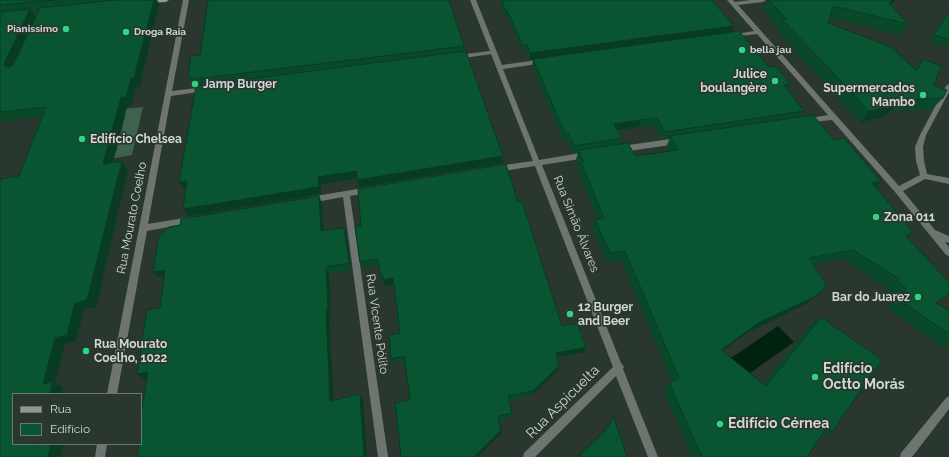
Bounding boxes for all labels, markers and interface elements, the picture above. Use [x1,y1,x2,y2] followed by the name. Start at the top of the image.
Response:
[7,23,58,35] place label: Pianissimo
[61,24,71,34] marker: Pianissimo
[134,26,186,38] place label: Droga Raia
[121,27,131,37] marker: Droga Raia
[750,44,791,56] place label: bella jau
[737,45,747,55] marker: bella jau
[700,67,767,95] place label: Julice boulangère
[770,76,780,86] marker: Julice boulangère
[203,77,277,91] place label: Jamp Burger
[190,79,200,89] marker: Jamp Burger
[823,81,915,109] place label: Supermercados Mambo
[918,90,928,100] marker: Supermercados Mambo
[90,132,182,146] place label: Edifício Chelsea
[77,134,87,144] marker: Edifício Chelsea
[114,161,150,275] street label: Rua Mourato Coelho
[550,174,602,274] street label: Rua Simão Álvares
[884,210,935,224] place label: Zona 011
[871,212,881,222] marker: Zona 011
[363,273,391,375] street label: Rua Vicente Pólito
[832,290,910,304] place label: Bar do Juarez
[913,292,923,302] marker: Bar do Juarez
[578,300,633,328] place label: 12 Burger and Beer
[565,309,575,319] marker: 12 Burger and Beer
[94,337,167,365] place label: Rua Mourato Coelho, 1022
[81,346,91,356] marker: Rua Mourato Coelho, 1022
[823,361,905,394] place label: Edifício Octto Morás
[523,362,603,442] street label: Rua Aspicuelta
[810,372,820,382] marker: Edifício Octto Morás
[12,393,142,445] legend
[50,402,71,416] text: Rua
[728,416,829,432] place label: Edifício Cérnea
[715,419,725,429] marker: Edifício Cérnea
[50,422,90,436] text: Edifício

